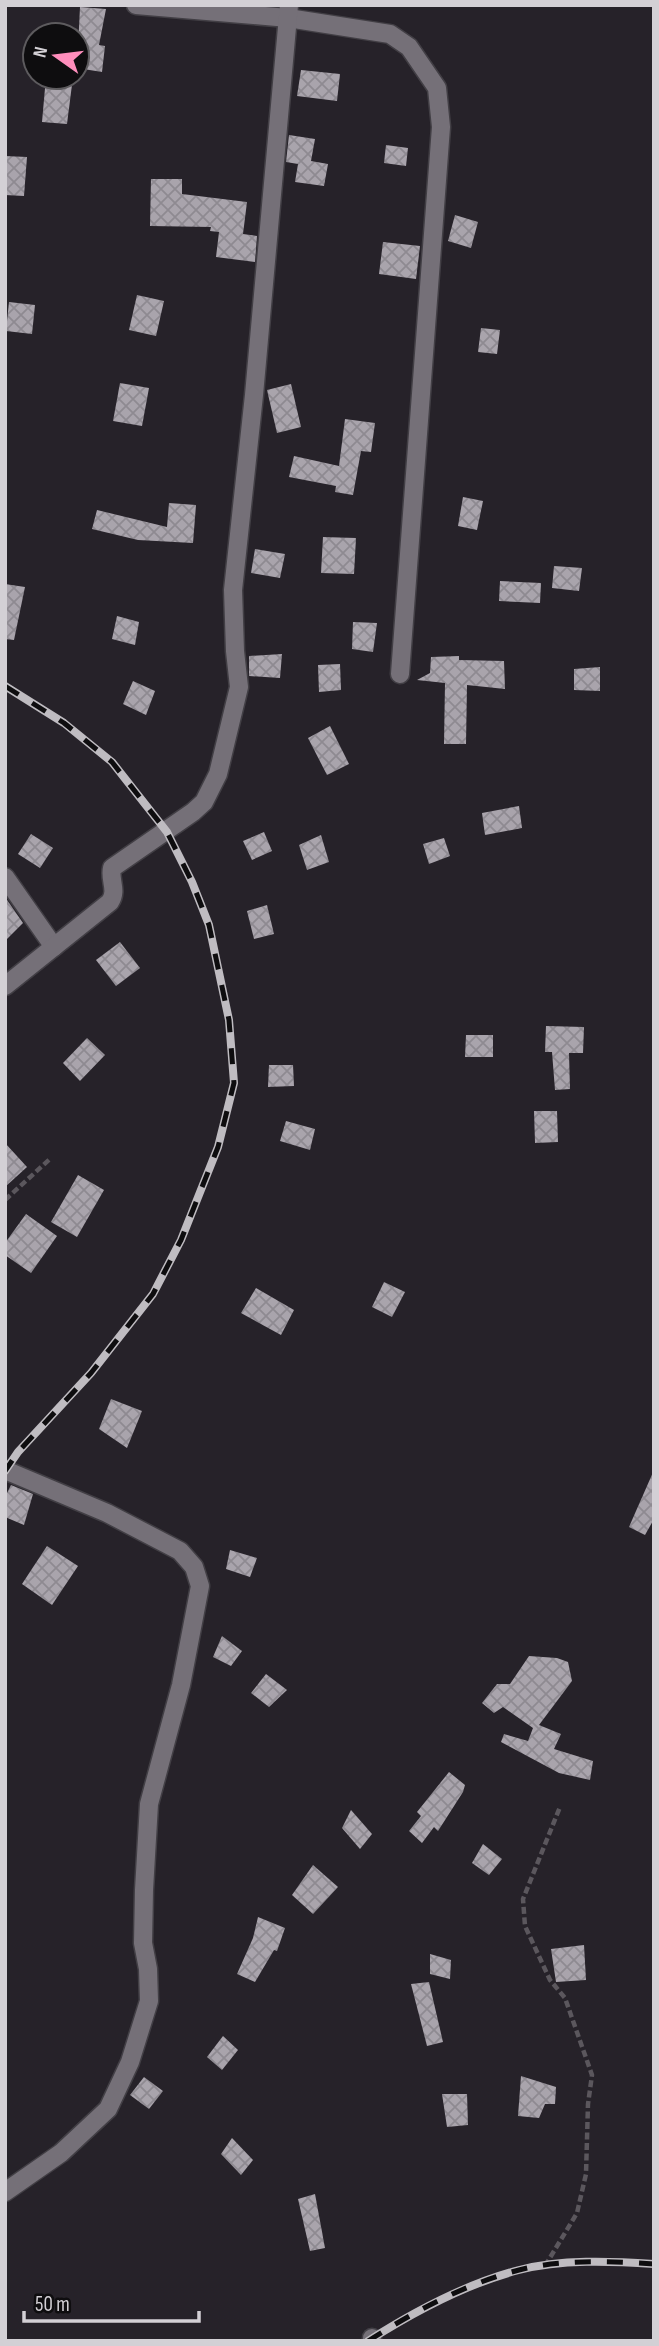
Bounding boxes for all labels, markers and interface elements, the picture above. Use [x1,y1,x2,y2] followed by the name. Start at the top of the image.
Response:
[21,21,91,91] north arrow
[29,45,53,60] text: N
[24,2280,200,2324] scale bar
[35,2292,70,2317] text: 50 m

